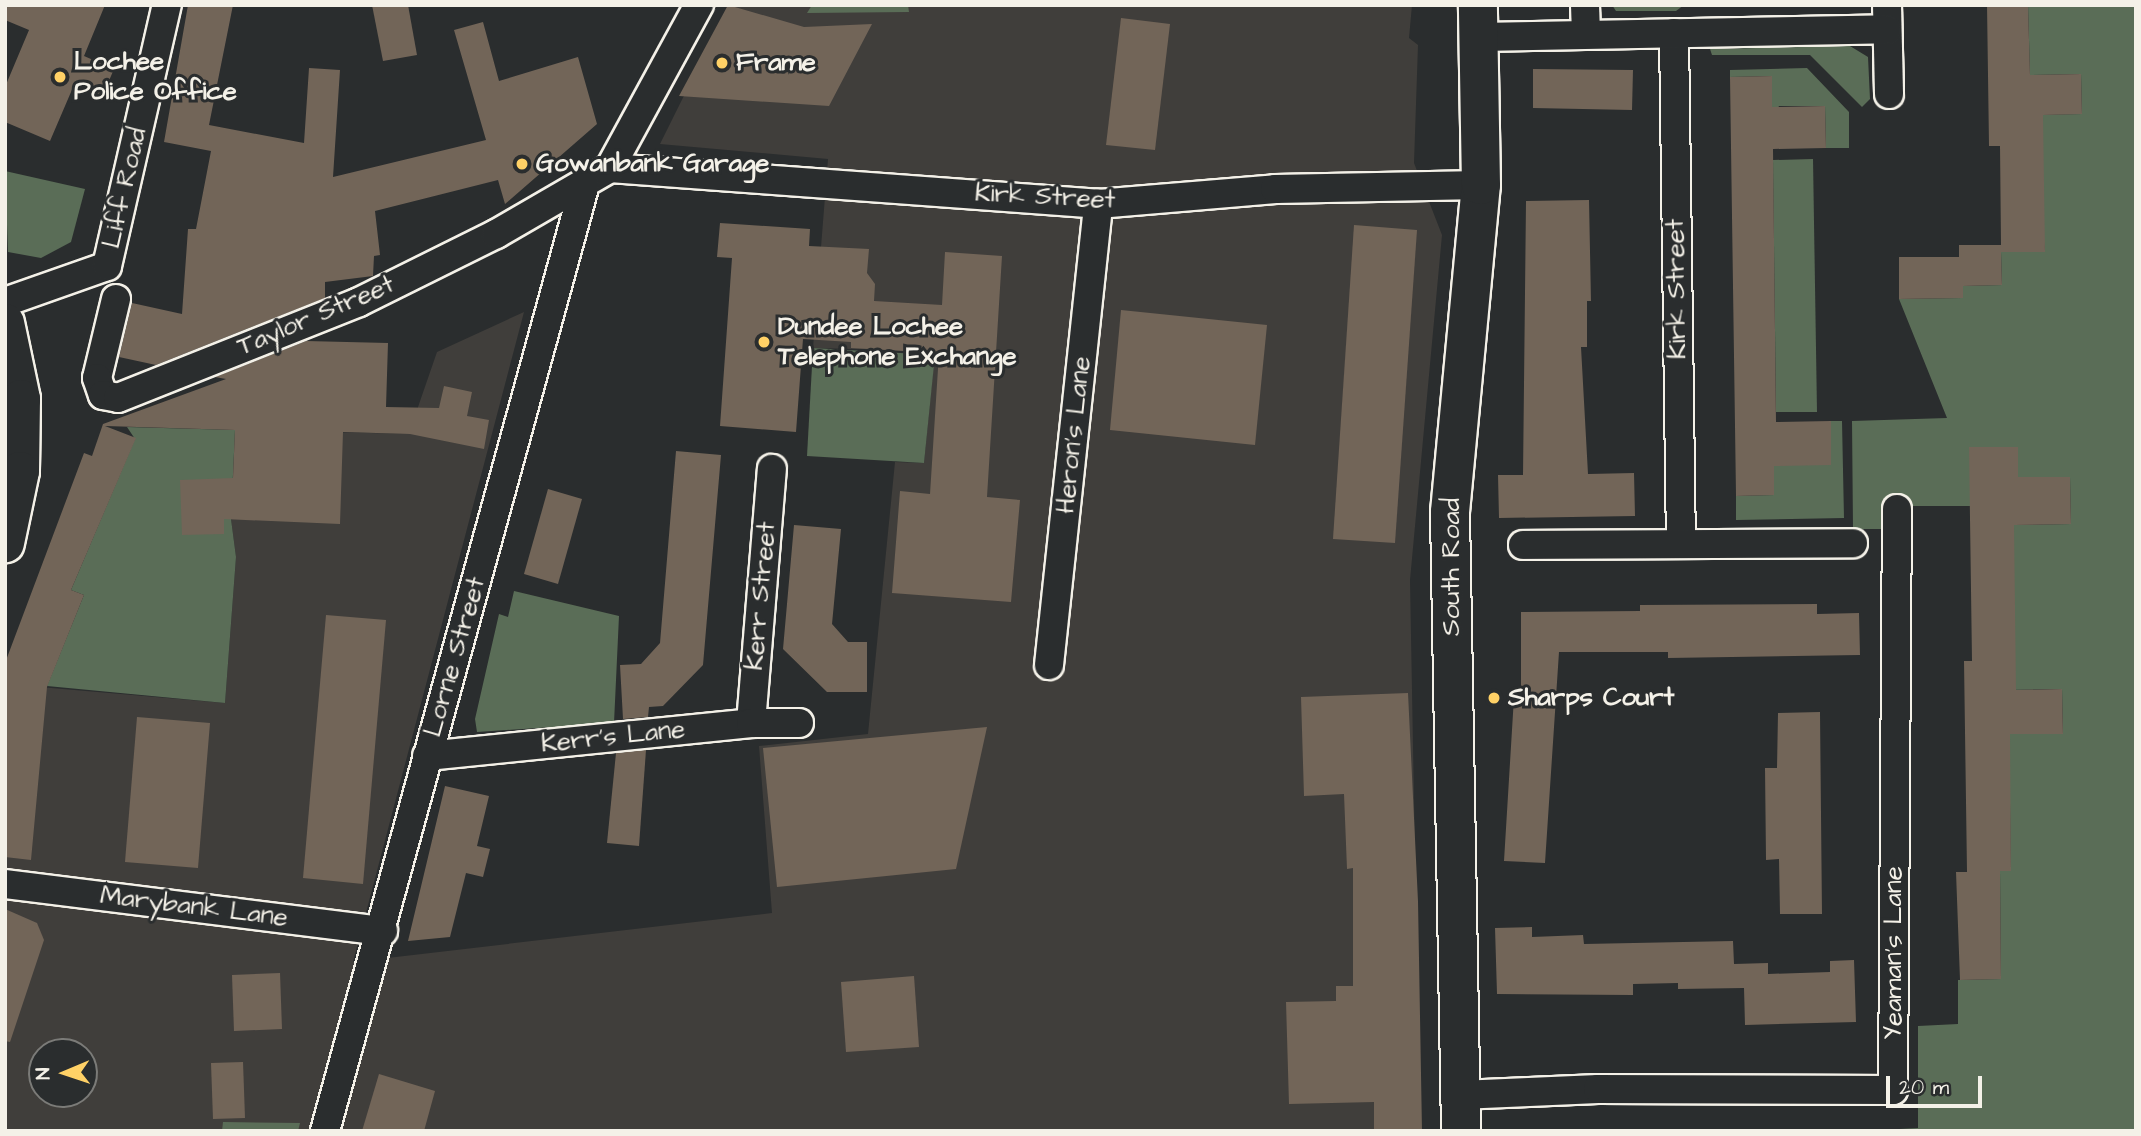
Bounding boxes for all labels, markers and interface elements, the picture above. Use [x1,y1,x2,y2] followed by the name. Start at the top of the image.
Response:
[74,46,237,108] place label: Lochee Police Office
[736,47,816,79] place label: Frame
[714,55,730,71] marker: Frame
[52,69,68,85] marker: Lochee Police Office
[96,125,154,251] street label: Liff Road
[536,148,769,180] place label: Gowanbank Garage
[514,156,530,172] marker: Gowanbank Garage
[974,178,1116,216] street label: Kirk Street
[1660,218,1694,360] street label: Kirk Street
[233,269,399,363] street label: Taylor Street
[778,311,1017,372] place label: Dundee Lochee Telephone Exchange
[756,334,772,350] marker: Dundee Lochee Telephone Exchange
[1050,355,1098,515] street label: Heron's Lane
[1436,498,1468,636] street label: South Road
[739,520,783,672] street label: Kerr Street
[417,574,493,740] street label: Lorne Street
[1508,682,1674,714] place label: Sharps Court
[1486,690,1502,706] marker: Sharps Court
[540,714,686,760] street label: Kerr's Lane
[1878,866,1910,1040] street label: Yeaman's Lane
[98,880,290,934] street label: Marybank Lane
[28,1038,98,1108] north arrow
[1889,1062,1985,1106] scale bar
[30,1067,57,1080] text: N
[1899,1073,1949,1102] text: 20 m

